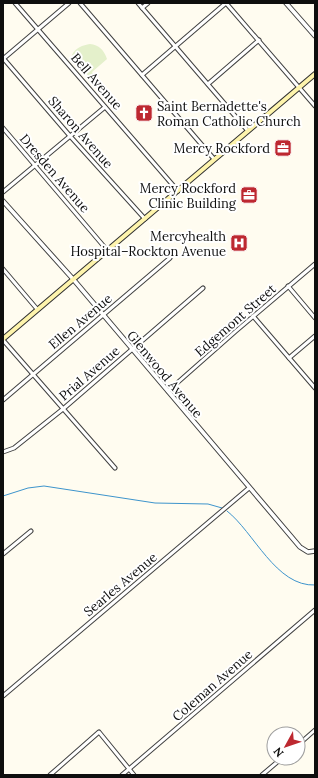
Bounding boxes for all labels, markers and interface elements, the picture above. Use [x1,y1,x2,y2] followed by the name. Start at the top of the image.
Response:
[67,49,126,113] street label: Bell Avenue
[45,93,117,172] street label: Sharon Avenue
[157,98,301,130] place label: Saint Bernadette's Roman Catholic Church
[134,103,154,123] church icon: Saint Bernadette's Roman Catholic Church
[16,131,93,216] street label: Dresden Avenue
[273,138,293,158] office icon: Mercy Rockford
[174,140,270,157] place label: Mercy Rockford
[140,180,237,212] place label: Mercy Rockford Clinic Building
[239,185,259,205] office icon: Mercy Rockford Clinic Building
[71,228,226,260] place label: Mercyhealth Hospital–Rockton Avenue
[229,233,249,253] hospital icon: Mercyhealth Hospital–Rockton Avenue
[191,280,280,360] street label: Edgemont Street
[45,290,116,353] street label: Ellen Avenue
[123,327,206,422] street label: Glenwood Avenue
[55,342,123,404] street label: Prial Avenue
[80,549,161,620] street label: Searles Avenue
[169,646,256,725] street label: Coleman Avenue
[266,726,306,766] north arrow
[270,744,286,760] text: N

